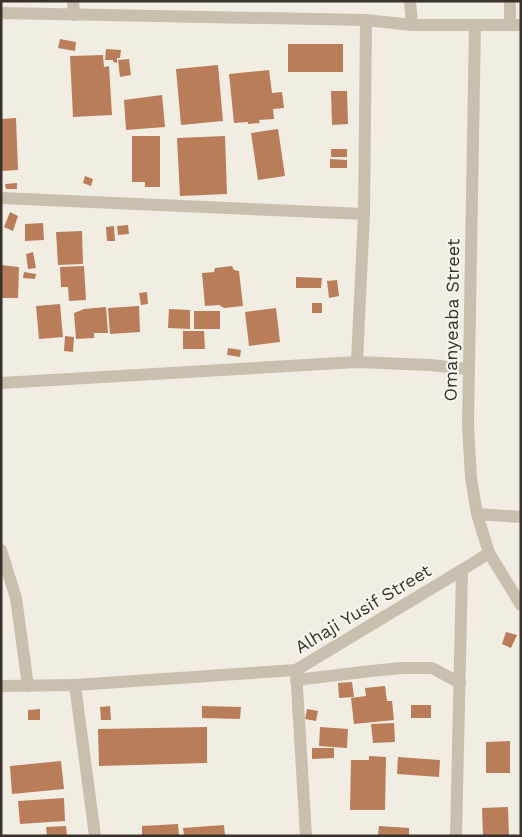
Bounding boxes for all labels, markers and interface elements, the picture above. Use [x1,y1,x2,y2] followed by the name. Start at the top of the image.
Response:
[440,238,463,402] street label: Omanyeaba Street
[291,559,435,658] street label: Alhaji Yusif Street

